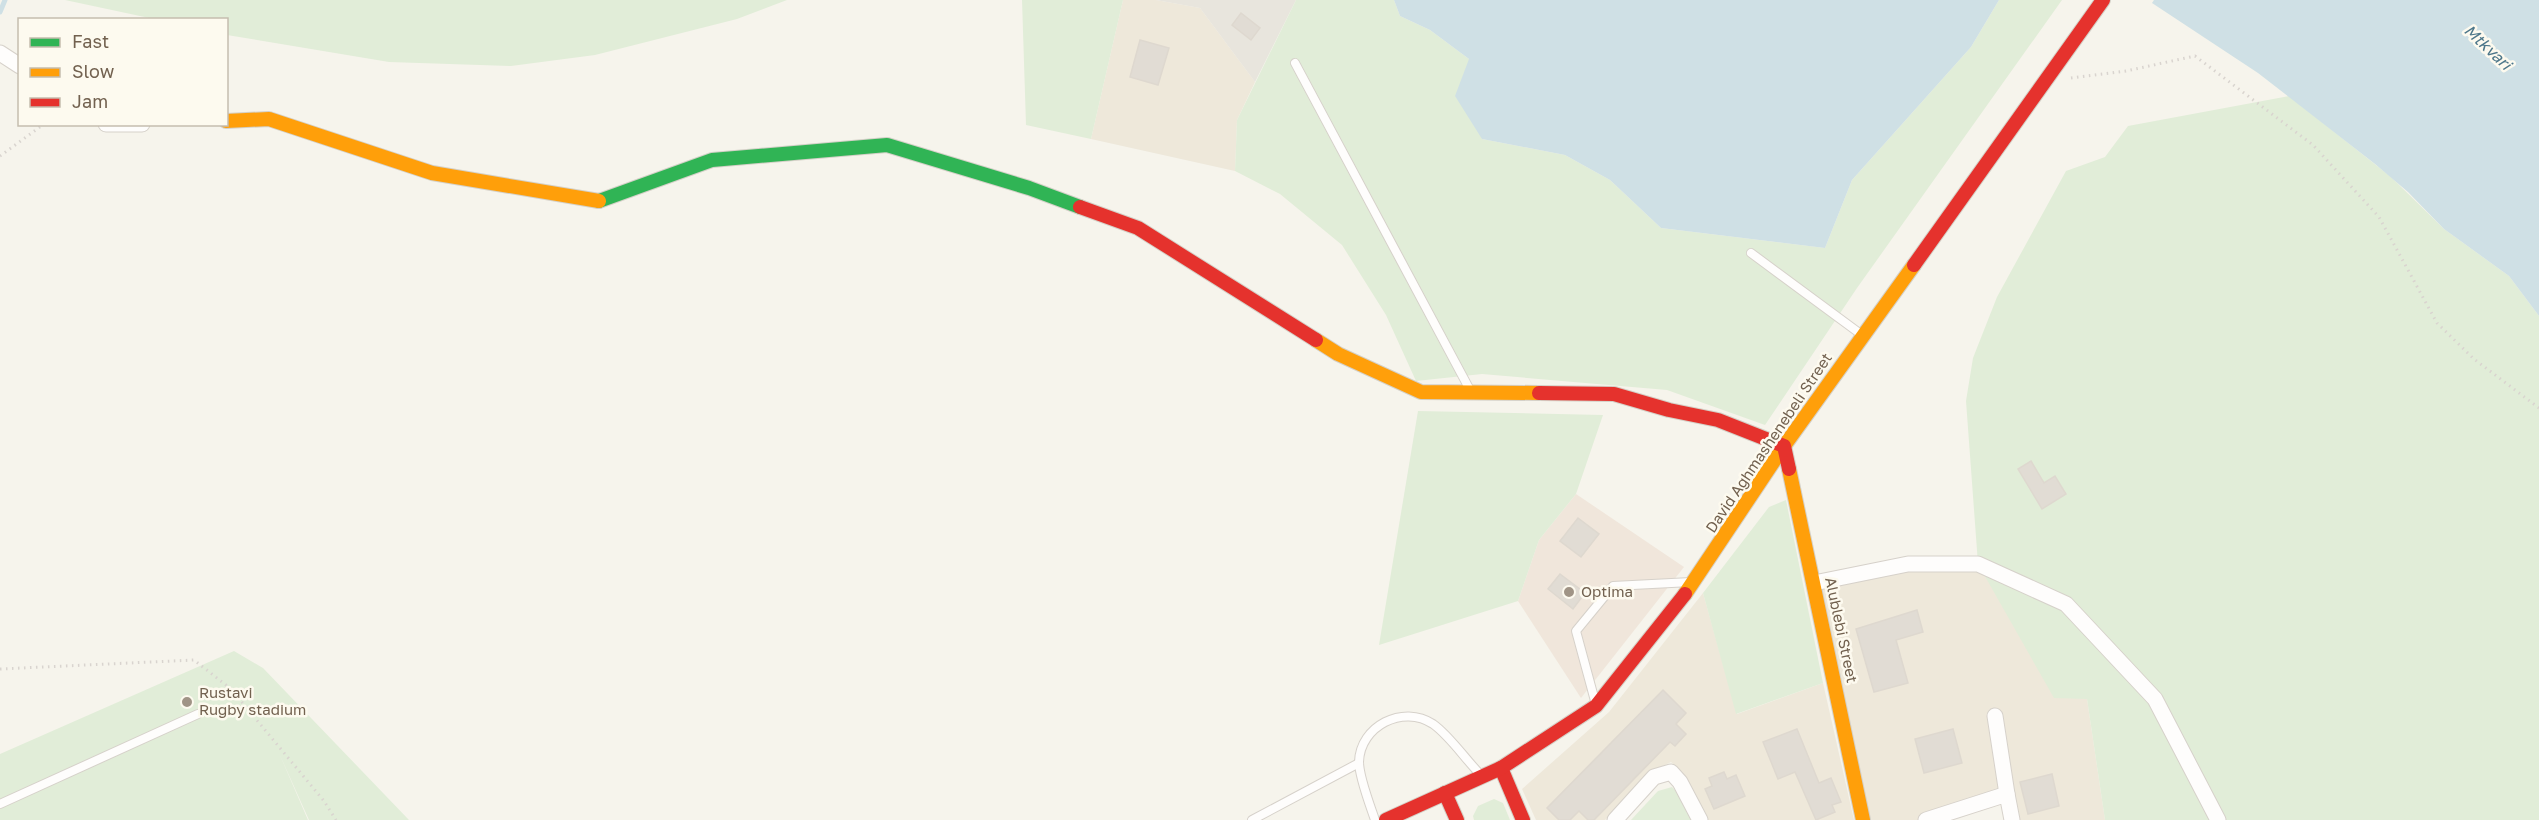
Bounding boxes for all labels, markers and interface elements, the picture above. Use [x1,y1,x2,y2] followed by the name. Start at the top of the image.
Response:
[18,18,228,126] legend
[2460,20,2517,75] water label: Mtkvari
[72,30,109,52] text: Fast
[72,60,115,82] text: Slow
[72,90,108,112] text: Jam
[1701,349,1835,536] street label: David Aghmashenebeli Street
[1822,575,1862,684] street label: Alublebi Street
[1581,582,1633,600] place label: Optima
[1562,585,1576,599] marker: Optima
[199,683,306,718] place label: Rustavi Rugby stadium
[180,695,194,709] marker: Rustavi Rugby stadium

